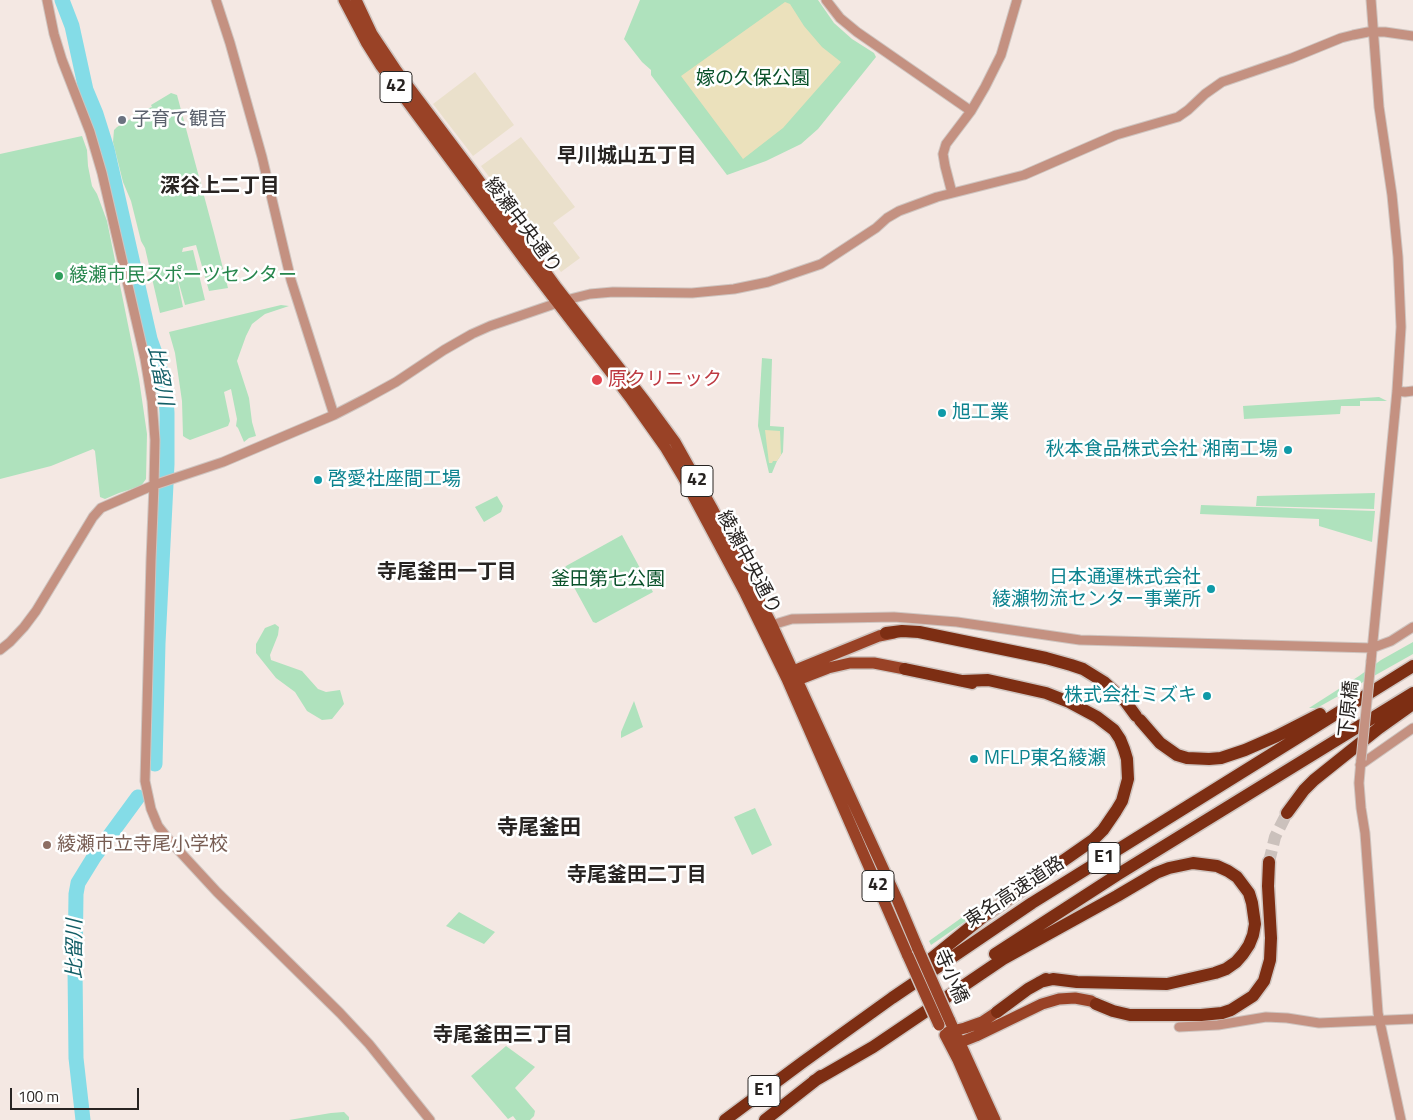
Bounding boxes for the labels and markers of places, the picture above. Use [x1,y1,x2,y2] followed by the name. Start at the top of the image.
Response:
[132,109,227,131] place label: 子育て観音
[116,114,128,126] marker: 子育て観音
[69,265,297,287] place label: 綾瀬市民スポーツセンター
[53,270,65,282] marker: 綾瀬市民スポーツセンター
[608,369,722,391] place label: 原クリニック
[590,373,604,387] marker: 原クリニック
[952,402,1009,424] place label: 旭工業
[936,407,948,419] marker: 旭工業
[1046,439,1278,461] place label: 秋本食品株式会社 湘南工場
[1282,444,1294,456] marker: 秋本食品株式会社 湘南工場
[328,469,461,491] place label: 啓愛社座間工場
[312,474,324,486] marker: 啓愛社座間工場
[992,567,1201,611] place label: 日本通運株式会社 綾瀬物流センター事業所
[1205,583,1217,595] marker: 日本通運株式会社 綾瀬物流センター事業所
[1064,685,1197,707] place label: 株式会社ミズキ
[1201,690,1213,702] marker: 株式会社ミズキ
[984,748,1106,770] place label: MFLP東名綾瀬
[968,753,980,765] marker: MFLP東名綾瀬
[57,834,228,856] place label: 綾瀬市立寺尾小学校
[41,839,53,851] marker: 綾瀬市立寺尾小学校

